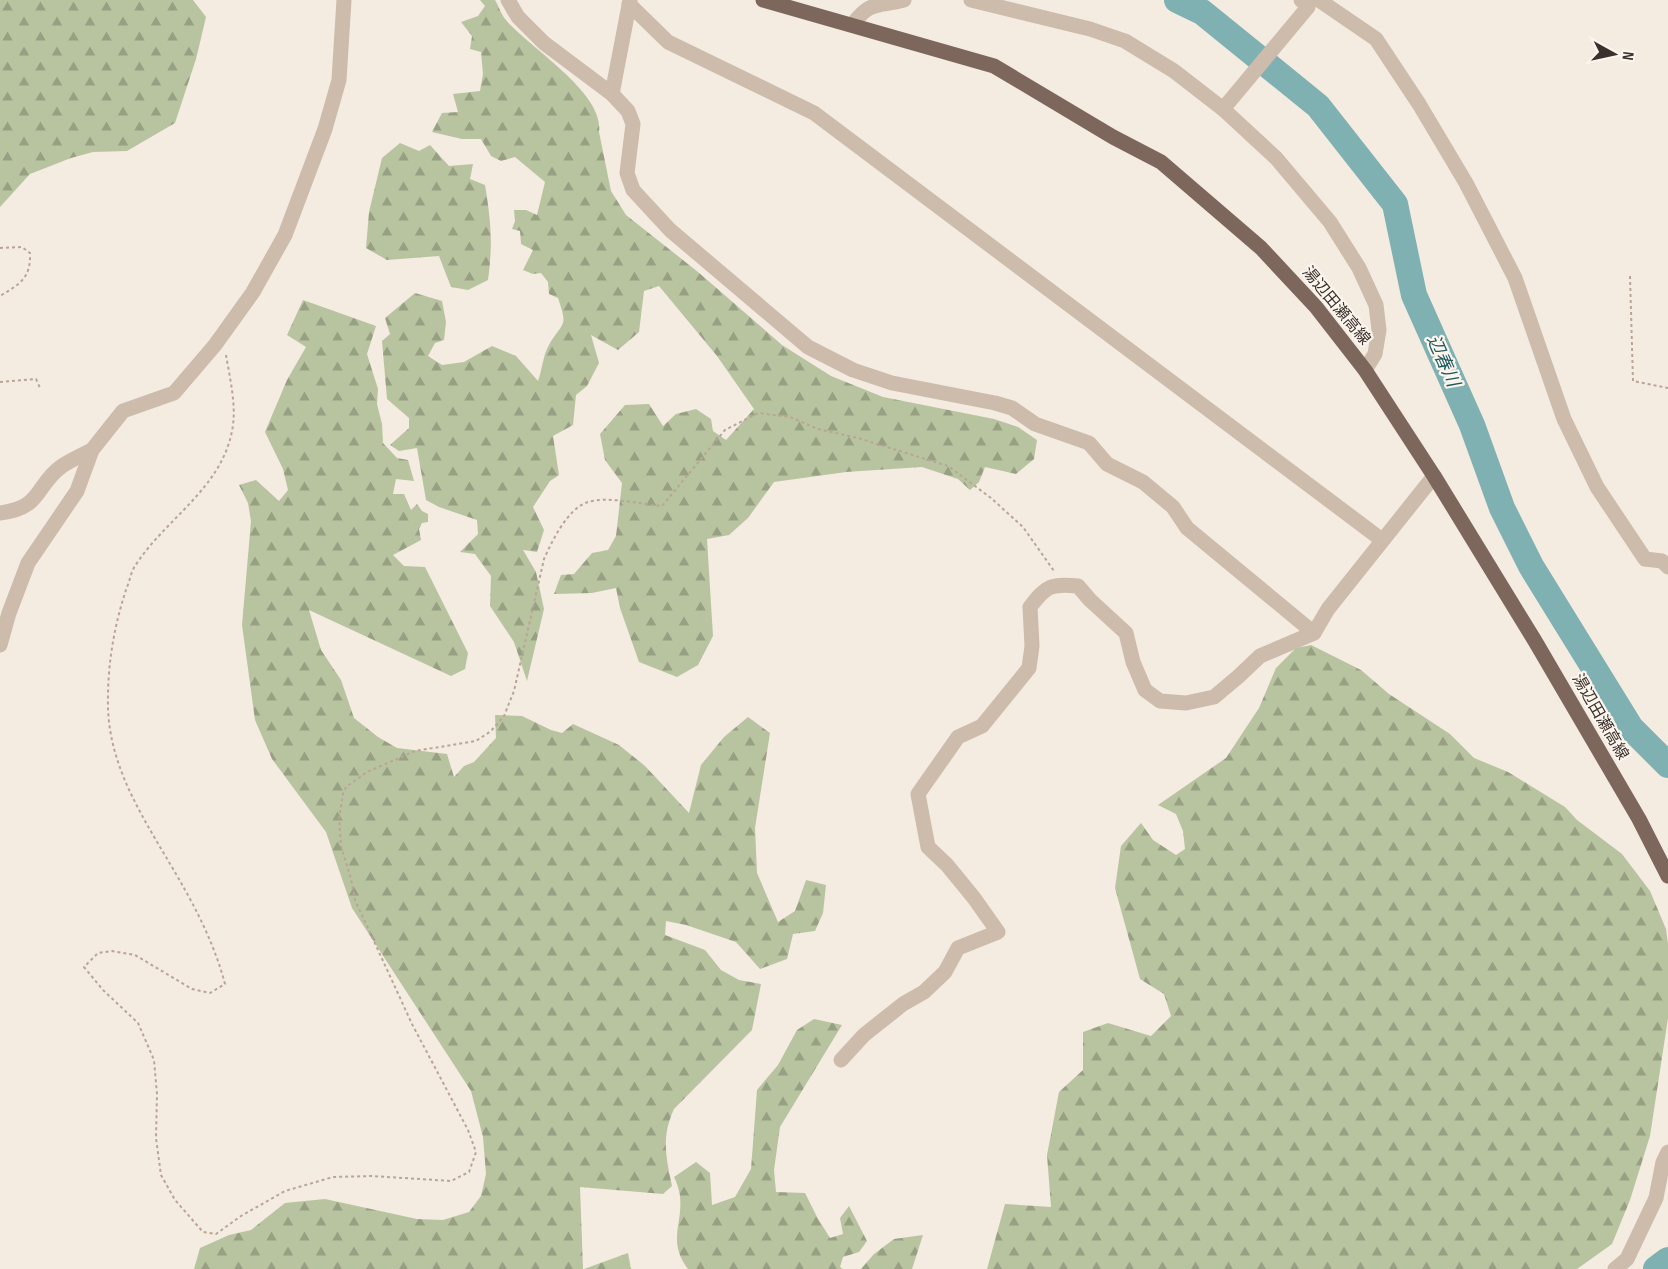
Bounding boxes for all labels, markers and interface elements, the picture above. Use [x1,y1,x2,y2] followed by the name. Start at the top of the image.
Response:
[1584,24,1644,84] north arrow
[1617,50,1637,61] text: N
[1298,263,1374,349] street label: 湯辺田瀬高線
[1422,332,1464,392] water label: 辺春川
[1568,671,1632,763] street label: 湯辺田瀬高線

